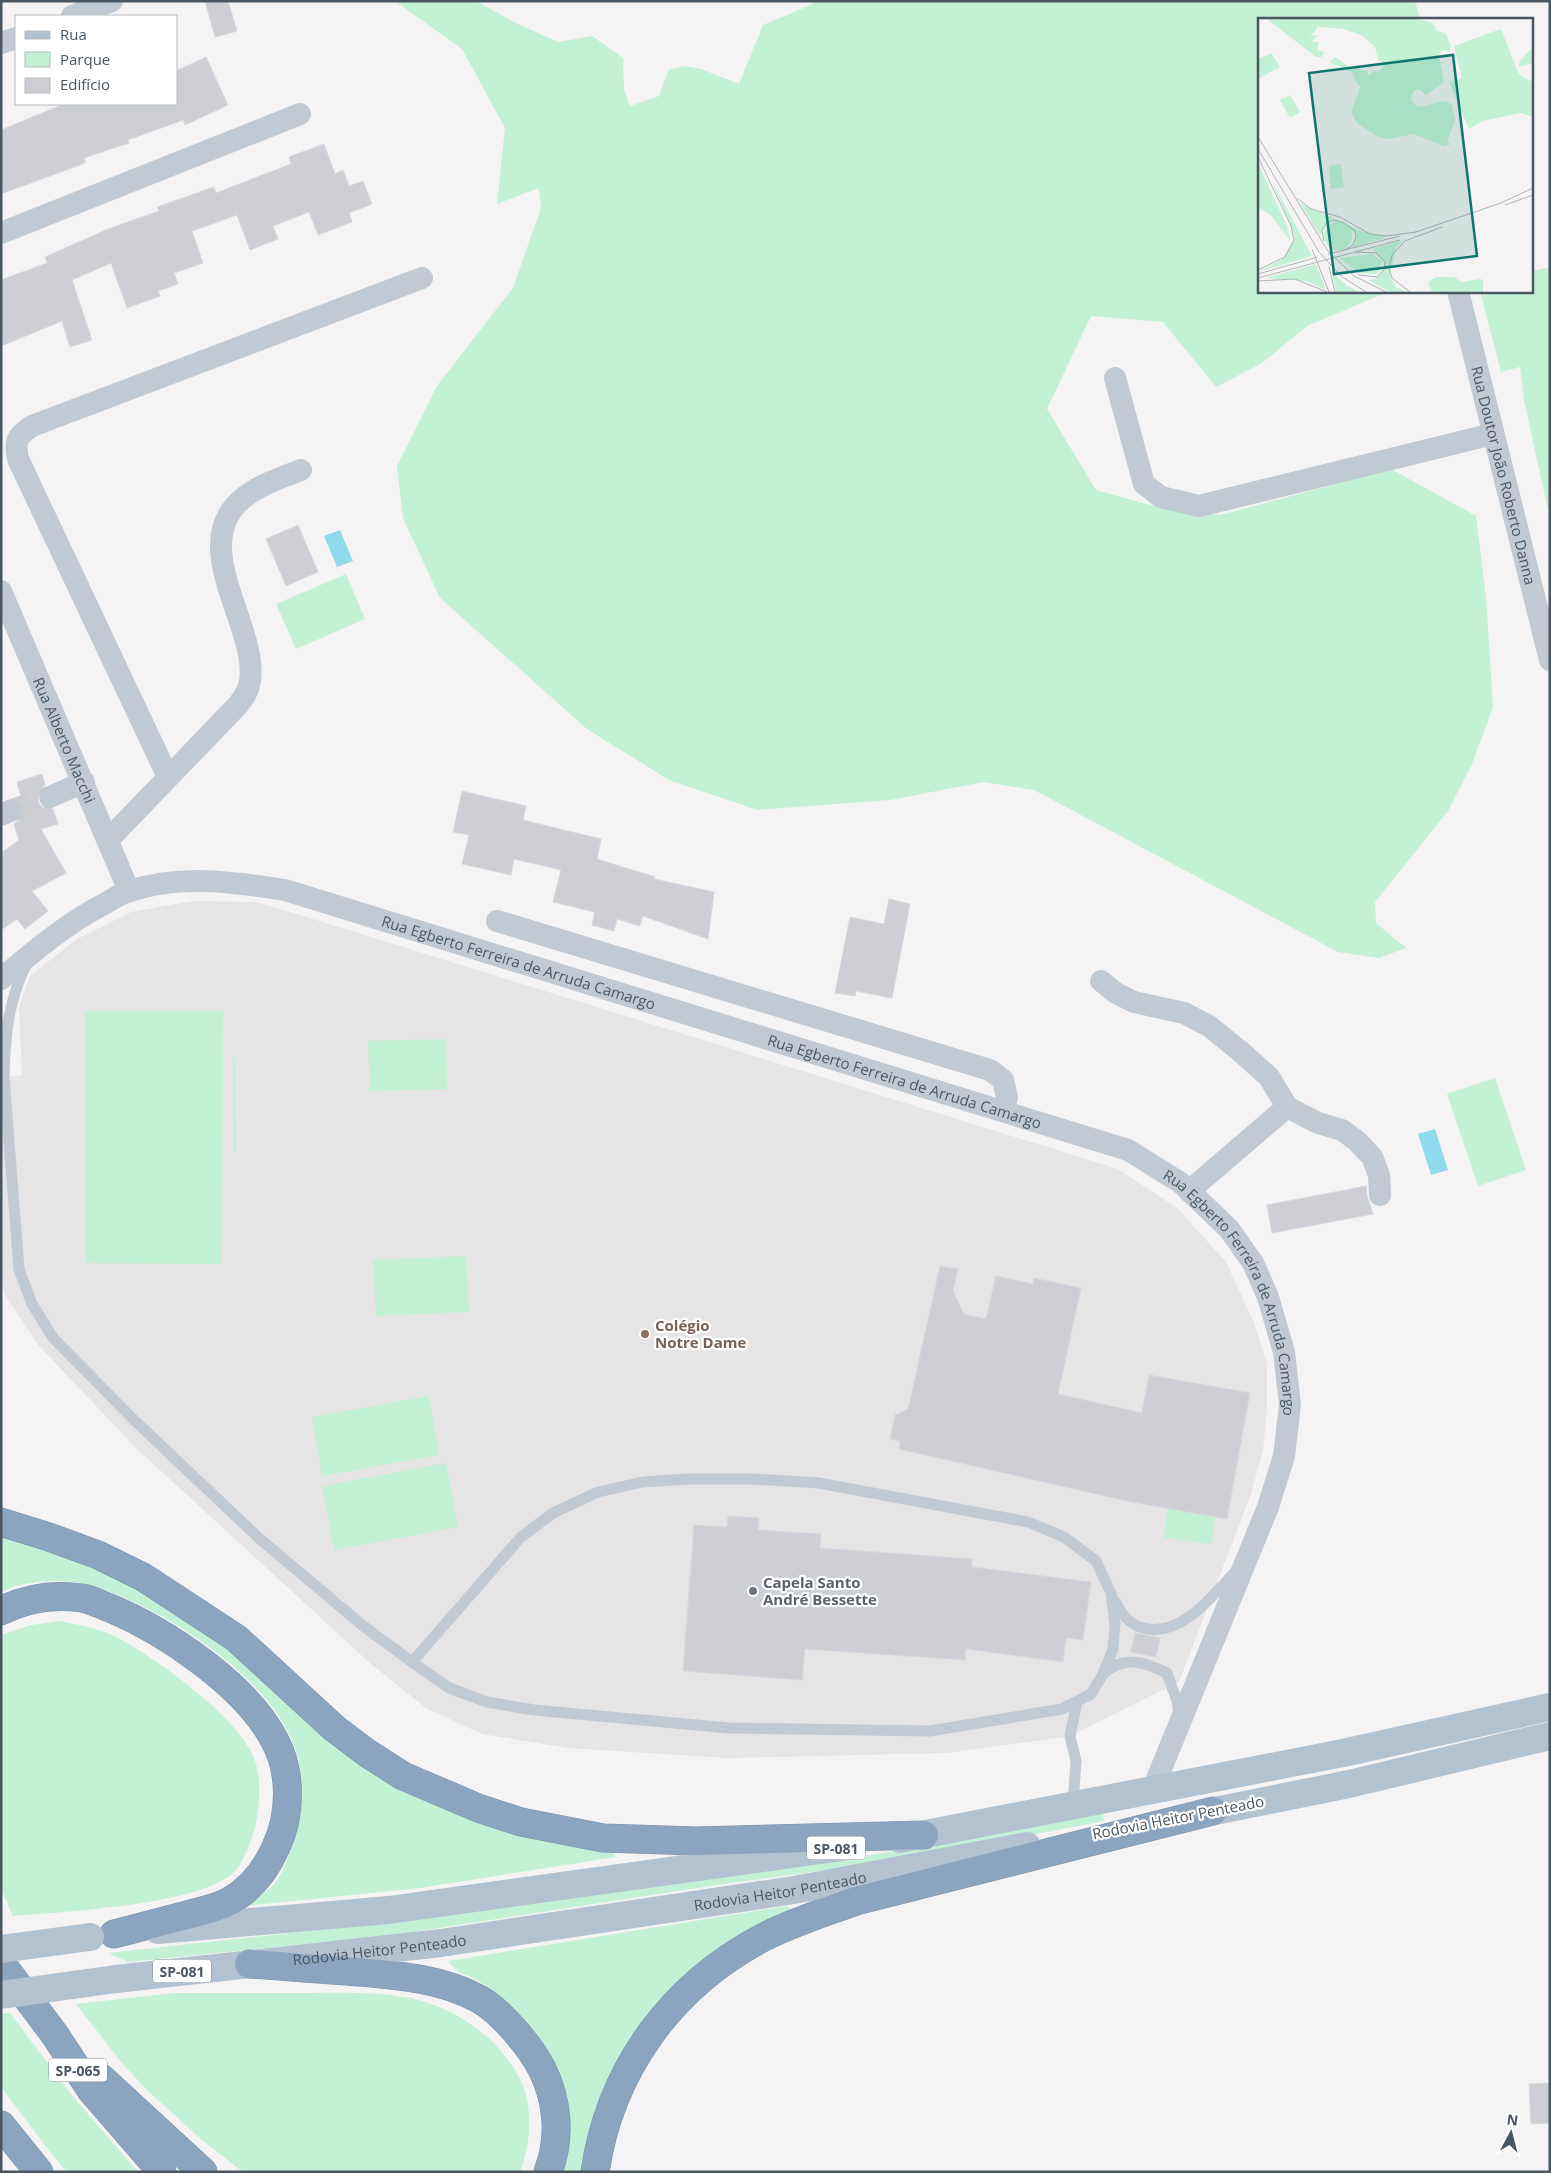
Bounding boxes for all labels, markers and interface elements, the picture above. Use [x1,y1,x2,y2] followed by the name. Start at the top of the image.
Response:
[15,15,178,105] legend
[1258,18,1534,292] inset map
[60,24,87,44] text: Rua
[60,49,110,69] text: Parque
[60,74,110,94] text: Edifício
[1467,364,1541,587] street label: Rua Doutor João Roberto Danna
[29,674,100,806] street label: Rua Alberto Macchi
[379,910,658,1014] street label: Rua Egberto Ferreira de Arruda Camargo
[765,1029,1044,1133] street label: Rua Egberto Ferreira de Arruda Camargo
[1160,1165,1300,1417] street label: Rua Egberto Ferreira de Arruda Camargo
[655,1315,746,1352] place label: Colégio Notre Dame
[639,1328,651,1340] marker: Colégio Notre Dame
[763,1572,877,1609] place label: Capela Santo André Bessette
[747,1585,759,1597] marker: Capela Santo André Bessette
[1090,1791,1266,1843] street label: Rodovia Heitor Penteado
[807,1836,865,1860] road number: SP-081
[692,1867,868,1915] street label: Rodovia Heitor Penteado
[291,1929,468,1969] street label: Rodovia Heitor Penteado
[153,1960,211,1982] road number: SP-081
[49,2058,107,2082] road number: SP-065
[1486,2108,1536,2158] north arrow
[1506,2109,1519,2130] text: N

